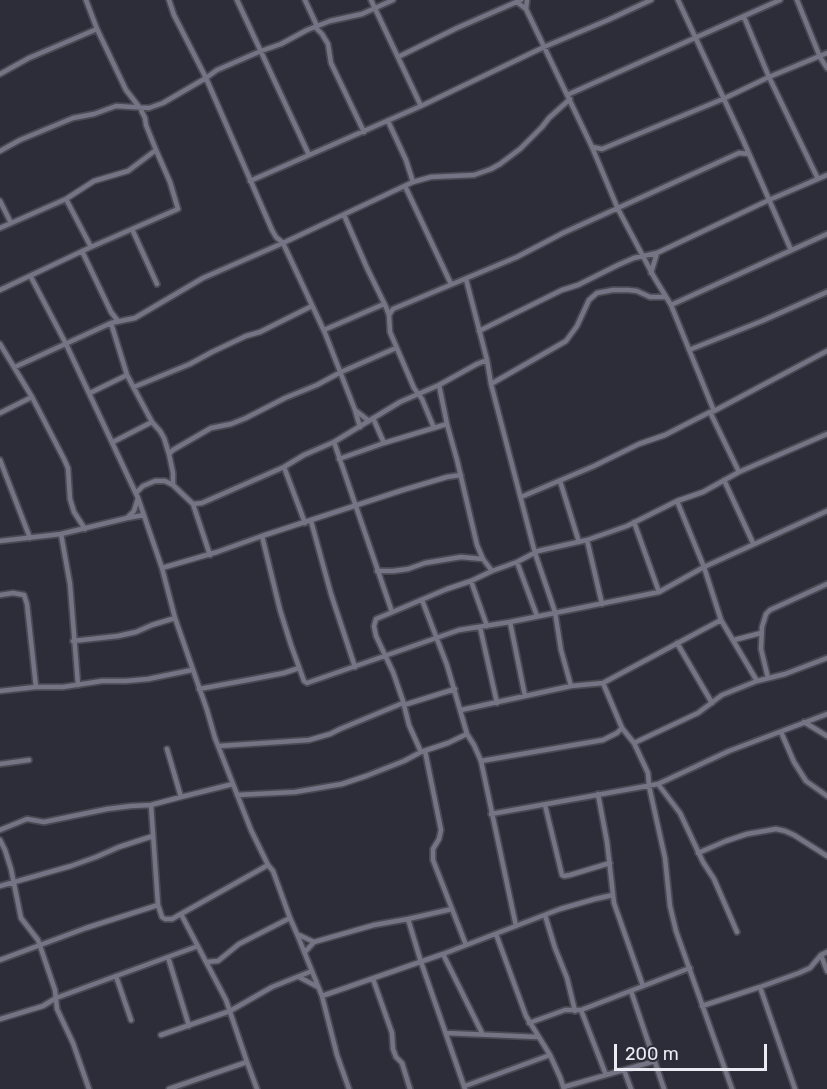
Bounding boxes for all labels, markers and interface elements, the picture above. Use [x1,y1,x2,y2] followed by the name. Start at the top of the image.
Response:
[617,1032,770,1070] scale bar
[625,1043,679,1065] text: 200 m

